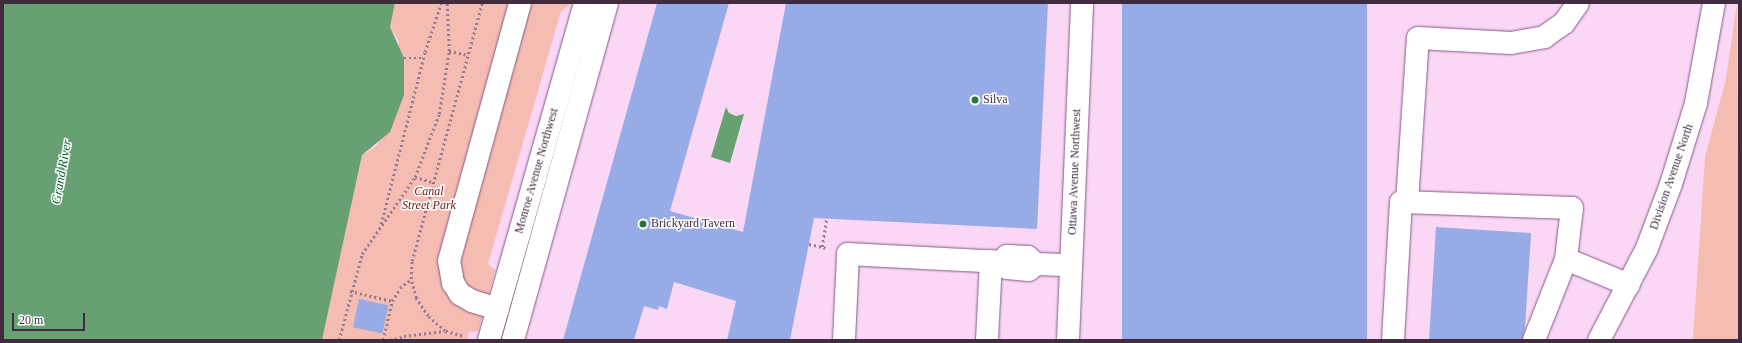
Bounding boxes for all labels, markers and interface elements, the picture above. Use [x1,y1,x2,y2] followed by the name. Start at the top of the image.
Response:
[983,93,1008,107] place label: Silva
[970,95,980,105] marker: Silva
[512,106,562,236] street label: Monroe Avenue Northwest
[1066,108,1084,236] street label: Ottawa Avenue Northwest
[1647,122,1697,232] street label: Division Avenue North
[49,138,75,206] water label: Grand River
[402,185,456,213] park label: Canal Street Park
[651,217,735,231] place label: Brickyard Tavern
[638,219,648,229] marker: Brickyard Tavern
[14,305,87,331] scale bar
[19,313,43,327] text: 20 m

